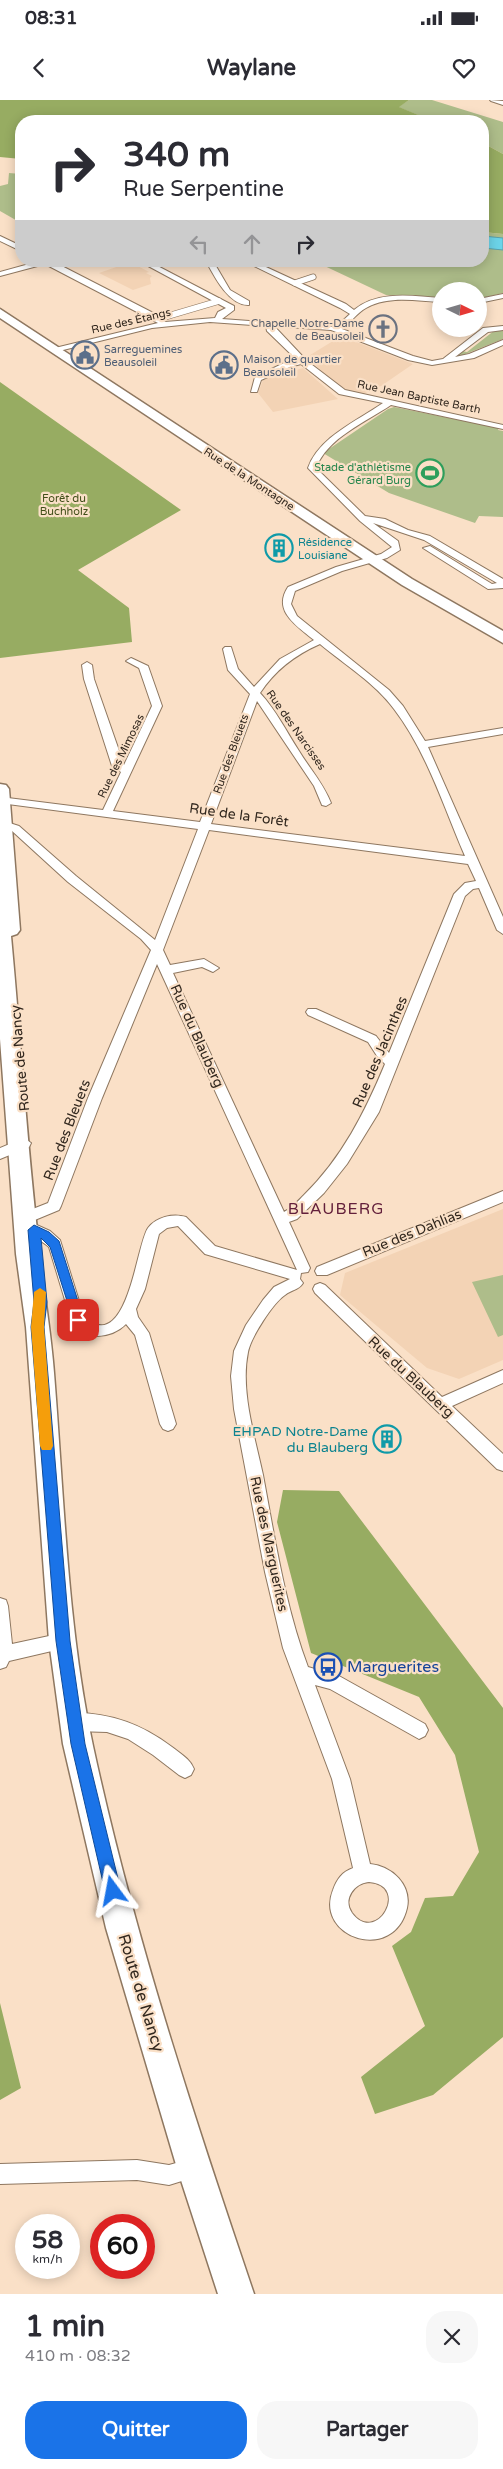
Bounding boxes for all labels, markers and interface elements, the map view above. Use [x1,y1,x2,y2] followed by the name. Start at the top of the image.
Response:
[25,7,78,29] text: 08:31
[25,54,53,82] icon: back
[450,54,478,82] icon: heart
[207,55,296,81] text: Waylane
[123,134,230,176] text: 340 m
[40,135,105,200] icon: right
[123,176,284,202] text: Rue Serpentine
[185,230,213,258] icon: left
[238,230,266,258] icon: ahead
[291,230,319,258] icon: right
[432,282,488,338] north arrow
[432,282,487,337] map controls
[90,305,172,336] street label: Rue des Étangs
[368,314,398,344] church icon: Chapelle Notre-Dame de Beausoleil
[251,317,364,343] place label: Chapelle Notre-Dame de Beausoleil
[70,340,100,370] public building icon: Sarreguemines Beausoleil
[104,343,182,369] place label: Sarreguemines Beausoleil
[209,350,239,380] public building icon: Maison de quartier Beausoleil
[243,353,342,379] place label: Maison de quartier Beausoleil
[356,378,482,416] street label: Rue Jean Baptiste Barth
[201,445,297,513] street label: Rue de la Montagne
[415,458,445,488] sports icon: Stade d'athlétisme Gérard Burg
[314,461,411,487] place label: Stade d'athlétisme Gérard Burg
[40,492,89,518] park label: Forêt du Buchholz
[264,533,294,563] building icon: Résidence Louisiane
[298,536,352,562] place label: Résidence Louisiane
[264,688,328,772] street label: Rue des Narcisses
[95,712,147,800] street label: Rue des Mimosas
[211,712,251,796] street label: Rue des Bleuets
[188,800,291,830] street label: Rue de la Forêt
[167,982,227,1090] street label: Rue du Blauberg
[349,993,411,1110] street label: Rue des Jacinthes
[7,1004,33,1112] street label: Route de Nancy
[40,1077,94,1183] street label: Rue des Bleuets
[288,1199,384,1219] district label: BLAUBERG
[360,1205,464,1261] street label: Rue des Dahlias
[57,1299,99,1341] pin
[64,1306,92,1334] icon: arrive
[365,1333,457,1421] street label: Rue du Blauberg
[232,1423,368,1456] place label: EHPAD Notre-Dame du Blauberg
[372,1424,402,1454] building icon: EHPAD Notre-Dame du Blauberg
[246,1475,292,1613] street label: Rue des Marguerites
[313,1652,343,1682] bus stop icon: Marguerites
[347,1657,439,1677] place label: Marguerites
[86,1864,138,1916] position arrow
[114,1932,169,2055] street label: Route de Nancy
[90,2214,155,2279] speed limit sign: 60
[32,2225,63,2255] text: 58
[32,2252,63,2266] text: km/h
[25,2308,105,2345] text: 1 min
[426,2311,478,2363] button: close
[25,2346,131,2366] text: 410 m · 08:32
[25,2401,247,2459] button: Quitter
[257,2401,478,2459] button: Partager

